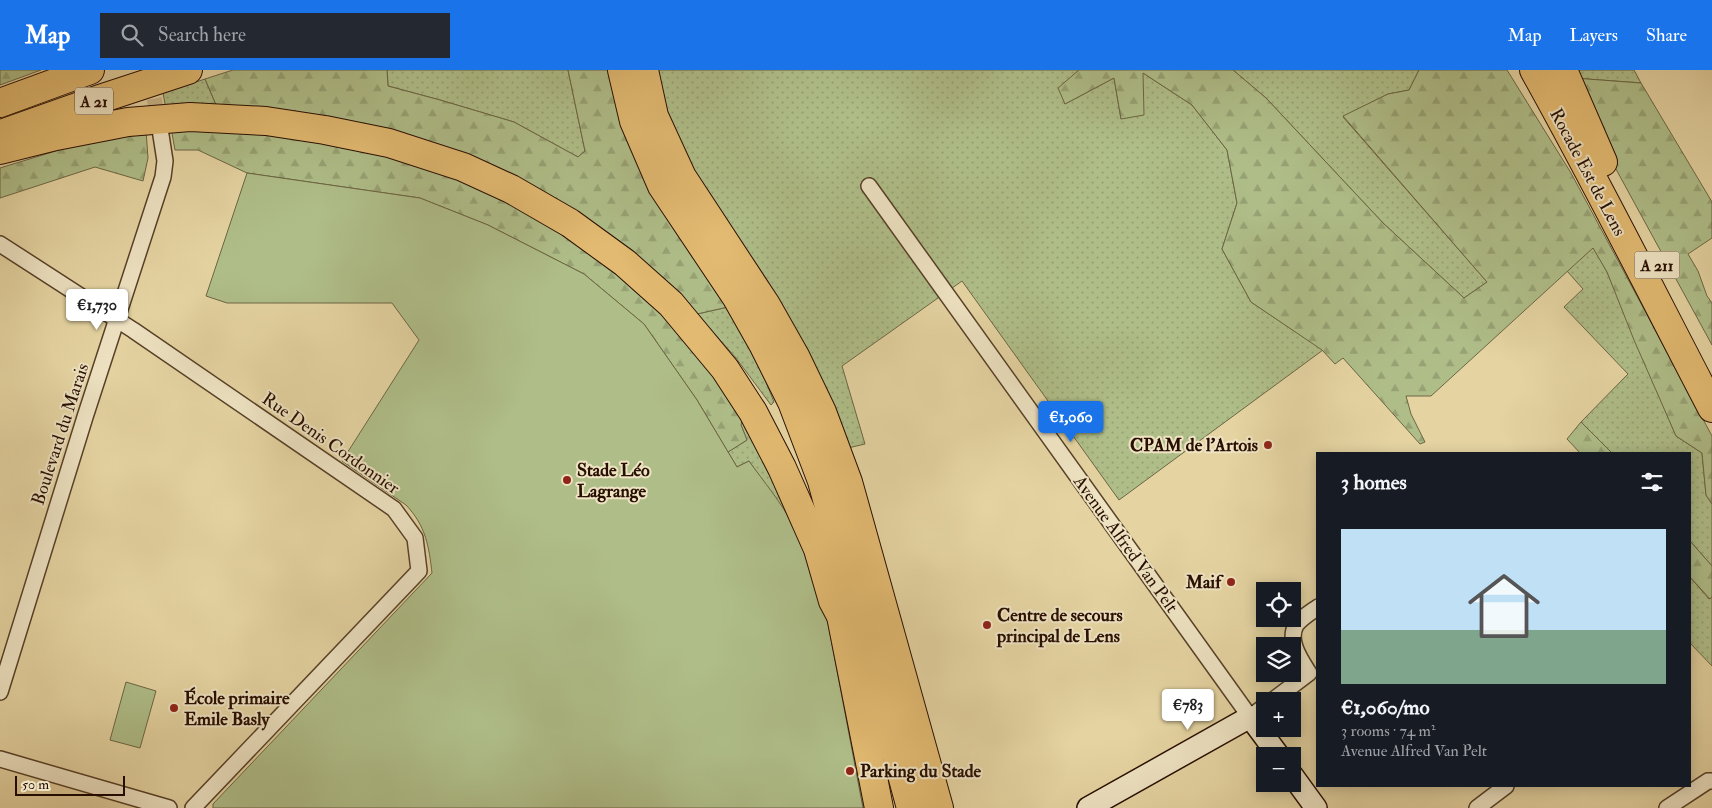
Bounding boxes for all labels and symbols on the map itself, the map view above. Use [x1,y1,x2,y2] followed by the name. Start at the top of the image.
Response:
[75,88,113,114] road number: A 21
[1544,105,1631,240] street label: Rocade Est de Lens
[1634,252,1680,278] road number: A 211
[56,288,138,331] pin: €1,730
[27,360,94,508] street label: Boulevard du Marais
[257,387,404,500] street label: Rue Denis Cordonnier
[1030,400,1112,443] pin: €1,060
[1130,434,1258,457] place label: CPAM de l'Artois
[1262,439,1274,451] marker: CPAM de l'Artois
[577,459,650,503] place label: Stade Léo Lagrange
[1067,470,1183,618] street label: Avenue Alfred Van Pelt
[561,474,573,486] marker: Stade Léo Lagrange
[1185,571,1224,594] place label: Maif
[1225,576,1237,588] marker: Maif
[996,604,1123,648] place label: Centre de secours principal de Lens
[981,619,993,631] marker: Centre de secours principal de Lens
[184,686,290,731] place label: École primaire Emile Basly
[1158,688,1218,731] pin: €783
[168,702,180,714] marker: École primaire Emile Basly
[860,760,982,783] place label: Parking du Stade
[844,765,856,777] marker: Parking du Stade
[15,773,125,796] scale bar

